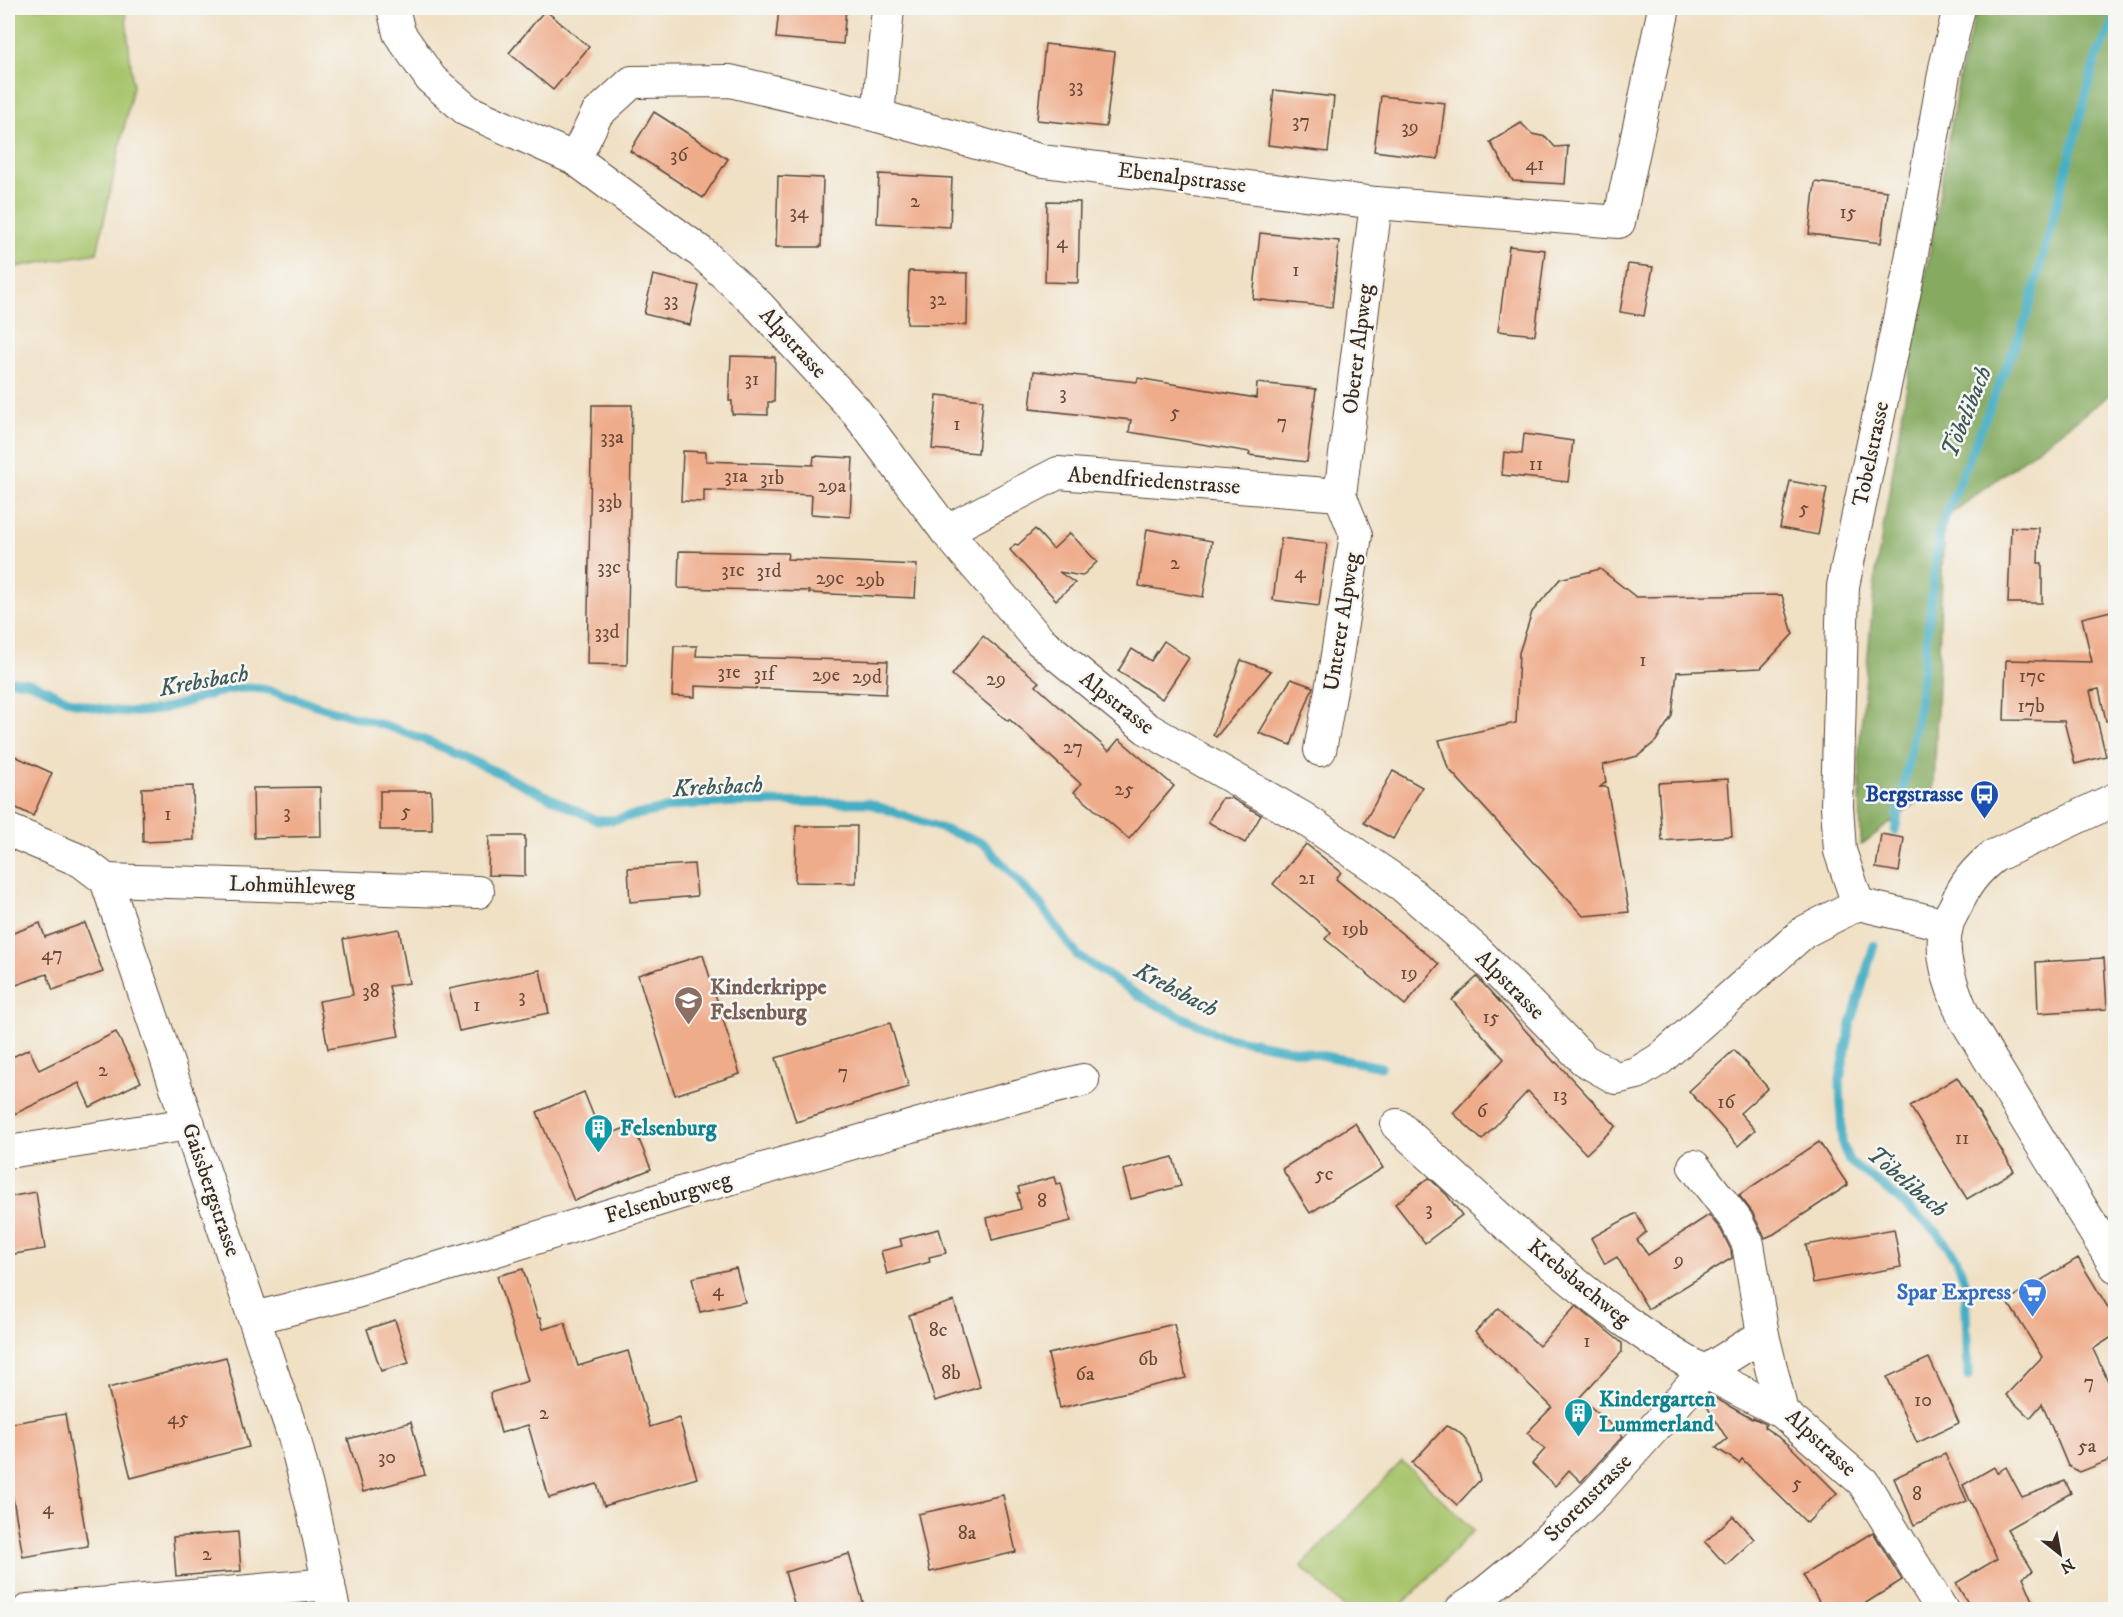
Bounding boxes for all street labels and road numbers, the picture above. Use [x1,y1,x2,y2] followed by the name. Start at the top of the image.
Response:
[1116,157,1248,199] street label: Ebenalpstrasse
[1337,282,1379,416] street label: Oberer Alpweg
[753,302,833,384] street label: Alpstrasse
[1847,399,1895,509] street label: Tobelstrasse
[1067,461,1241,501] street label: Abendfriedenstrasse
[1318,551,1366,693] street label: Unterer Alpweg
[1074,665,1160,741] street label: Alpstrasse
[229,870,356,902] street label: Lohmühleweg
[1470,945,1550,1025] street label: Alpstrasse
[176,1120,246,1260] street label: Gaissbergstrasse
[602,1166,735,1230] street label: Felsenburgweg
[1522,1233,1636,1333] street label: Krebsbachweg
[1780,1403,1862,1483] street label: Alpstrasse
[1538,1448,1638,1548] street label: Storenstrasse

